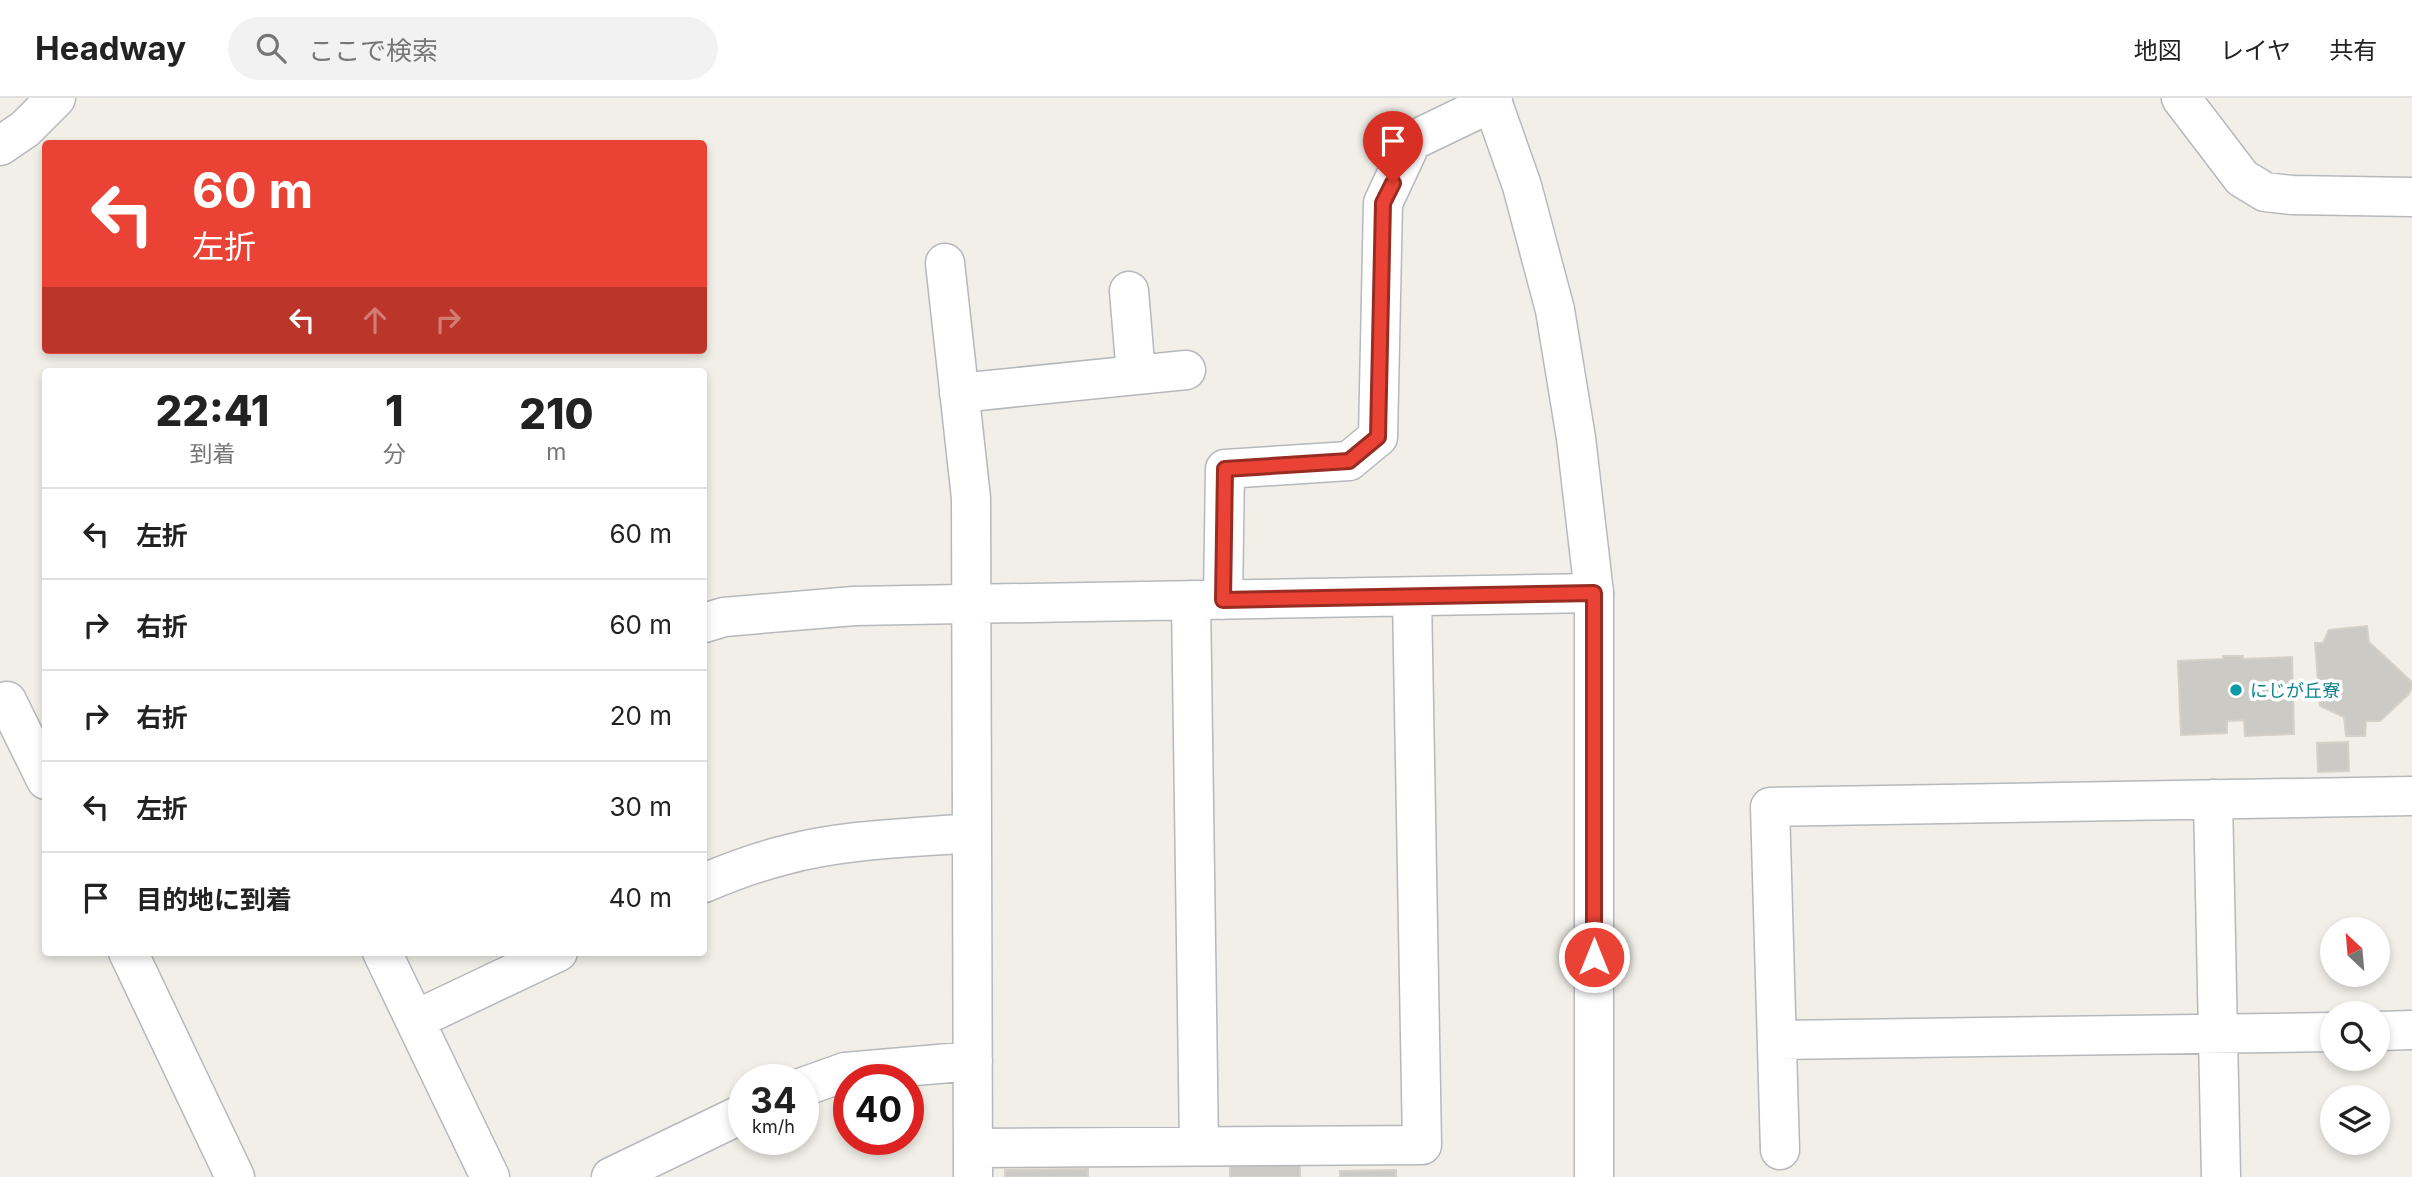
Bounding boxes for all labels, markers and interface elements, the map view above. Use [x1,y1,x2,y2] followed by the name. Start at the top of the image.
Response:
[228,17,718,80] search box
[35,28,186,68] text: Headway
[252,29,290,67] icon: search
[308,35,438,66] text: ここで検索
[2134,36,2182,65] text: 地図
[2220,36,2291,65] text: レイヤ
[2329,36,2377,65] text: 共有
[1363,111,1423,183] pin
[1374,122,1412,160] icon: arrive
[192,161,313,220] text: 60 m
[77,168,168,259] icon: left
[192,227,256,266] text: 左折
[283,301,321,339] icon: left
[356,301,394,339] icon: ahead
[429,301,467,339] icon: right
[155,385,269,436] text: 22:41
[385,385,404,436] text: 1
[519,388,594,439] text: 210
[546,438,566,466] text: m
[189,440,235,468] text: 到着
[383,440,406,468] text: 分
[77,515,115,553] icon: left
[609,518,672,549] text: 60 m
[136,520,188,551] text: 左折
[77,606,115,644] icon: right
[609,609,672,640] text: 60 m
[136,611,188,642] text: 右折
[2250,680,2340,701] place label: にじが丘寮
[2228,682,2244,698] marker: にじが丘寮
[77,697,115,735] icon: right
[610,700,672,731] text: 20 m
[136,702,188,733] text: 右折
[77,788,115,826] icon: left
[609,791,672,822] text: 30 m
[136,793,188,824] text: 左折
[77,879,115,917] icon: arrive
[609,882,672,913] text: 40 m
[136,884,292,915] text: 目的地に到着
[2320,917,2390,987] north arrow
[2320,917,2390,1155] map controls
[1557,920,1631,994] position arrow
[2320,1001,2390,1071] button: search
[833,1064,924,1155] speed limit sign: 40
[750,1079,797,1121] text: 34
[2320,1085,2390,1155] button: layers
[752,1116,795,1137] text: km/h

